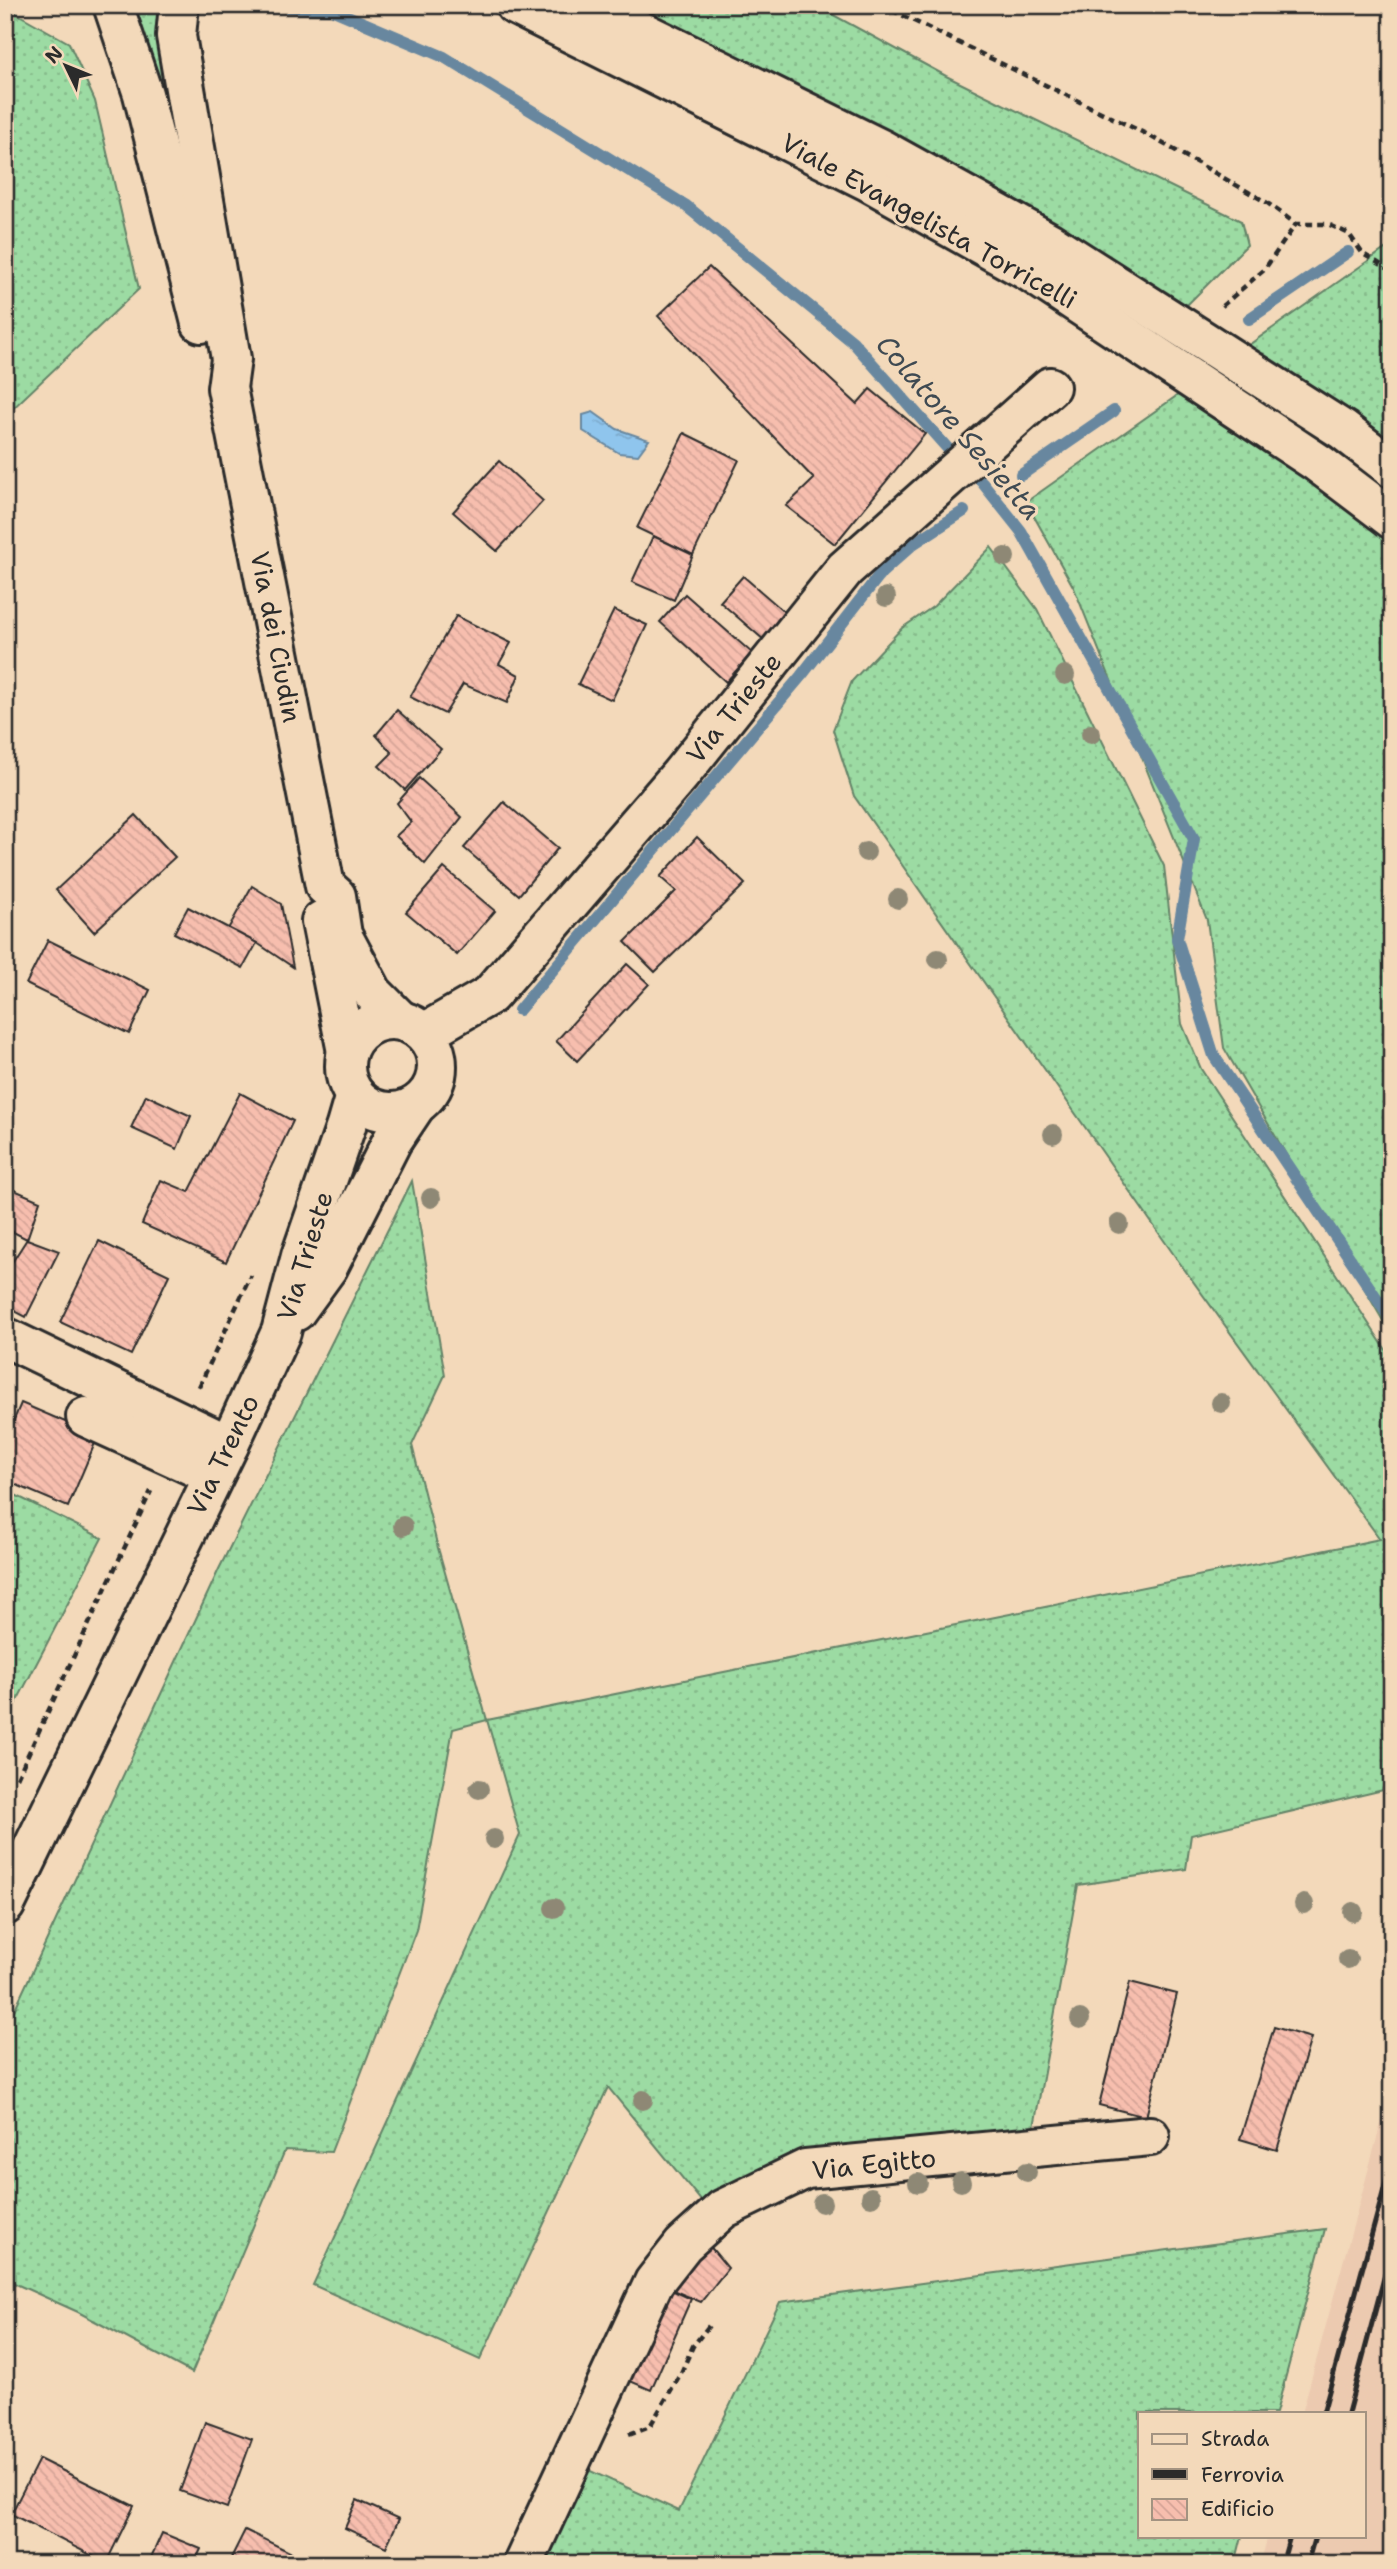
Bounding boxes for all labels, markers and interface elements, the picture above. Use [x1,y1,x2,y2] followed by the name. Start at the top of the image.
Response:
[32,32,102,102] north arrow
[40,41,68,69] text: N
[775,124,1083,317] street label: Viale Evangelista Torricelli
[868,326,1050,528] water label: Colatore Sesietta
[243,548,310,725] street label: Via dei Ciudin
[678,645,789,771] street label: Via Trieste
[268,1187,341,1325] street label: Via Trieste
[178,1388,267,1521] street label: Via Trento
[810,2140,938,2187] street label: Via Egitto
[1138,2412,1366,2538] legend
[1201,2425,1269,2453] text: Strada
[1201,2461,1284,2489] text: Ferrovia
[1201,2495,1274,2523] text: Edificio

